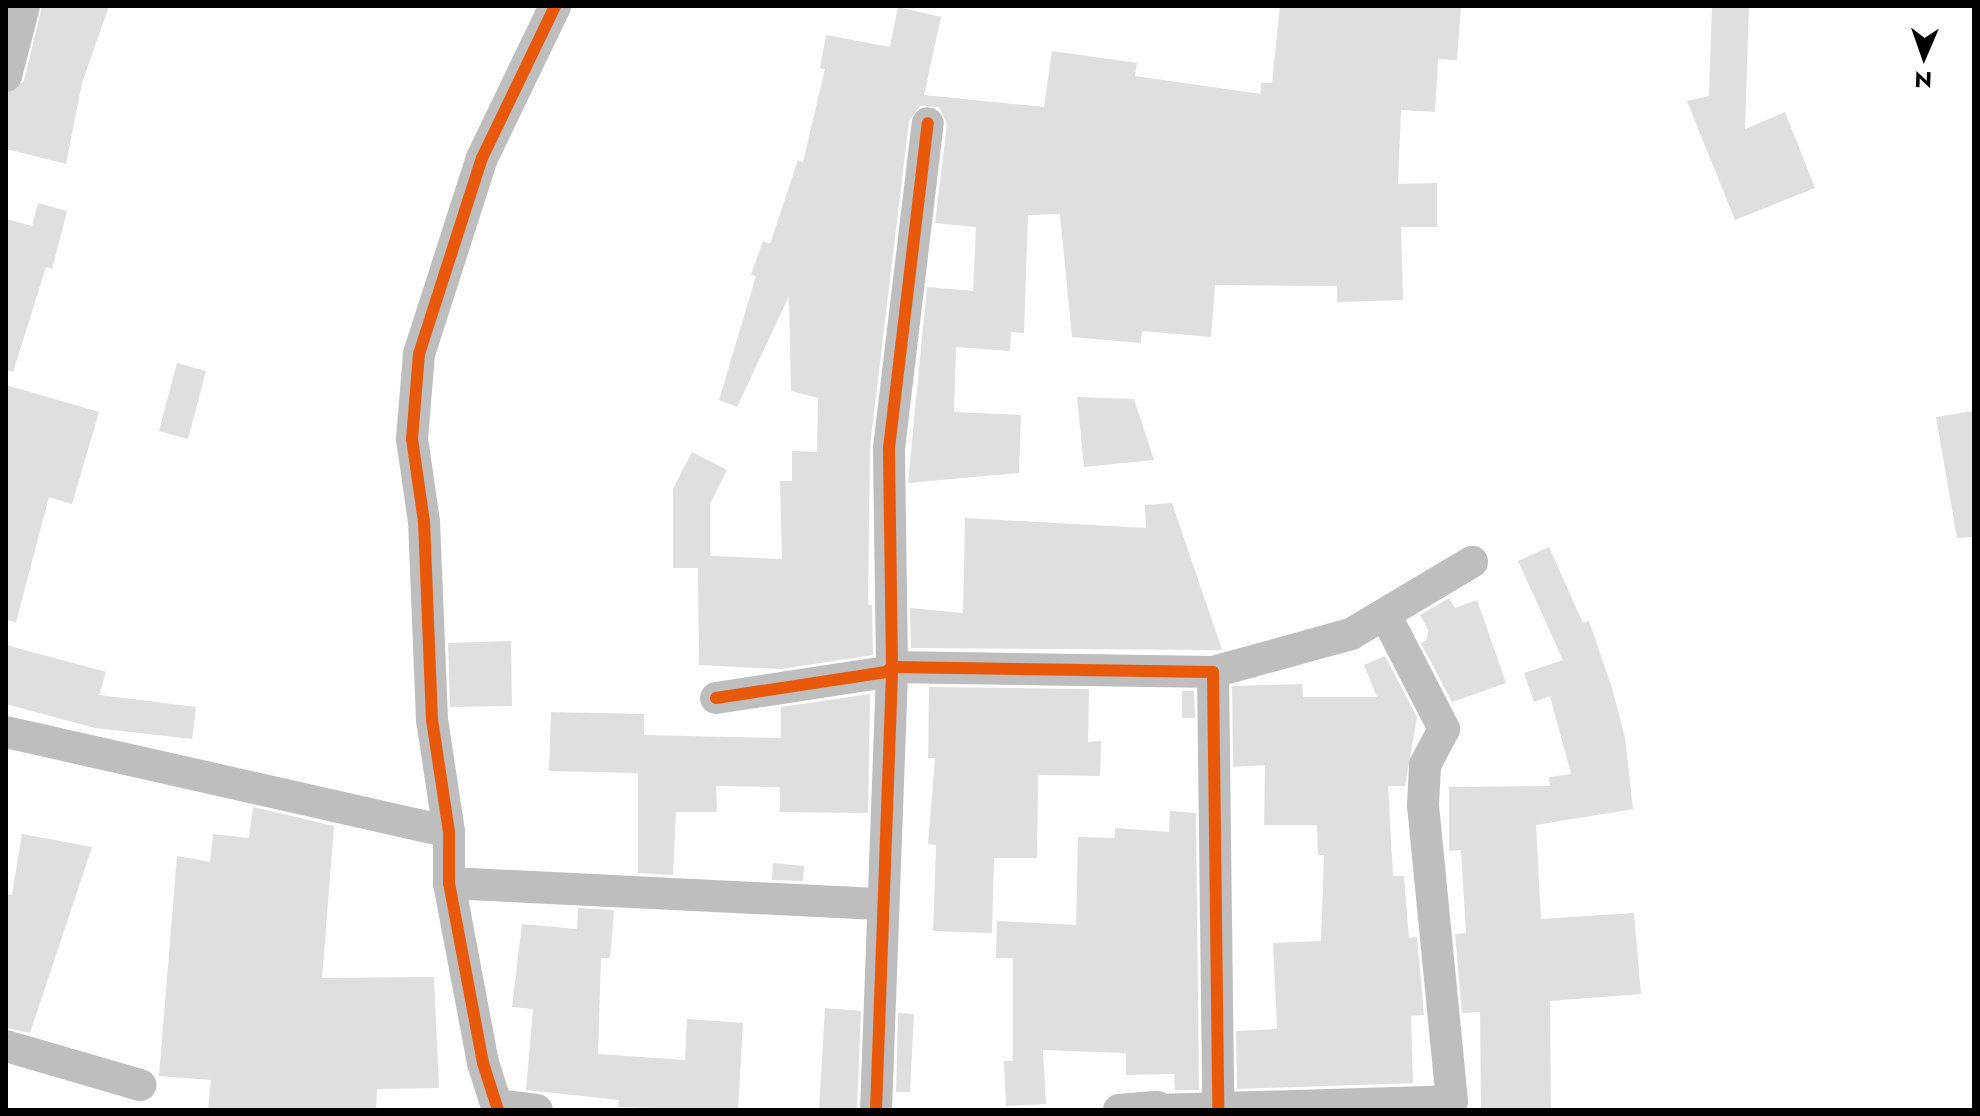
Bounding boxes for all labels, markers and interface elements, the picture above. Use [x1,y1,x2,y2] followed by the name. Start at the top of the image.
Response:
[1884,16,1964,96] north arrow
[1914,64,1932,96] text: N

